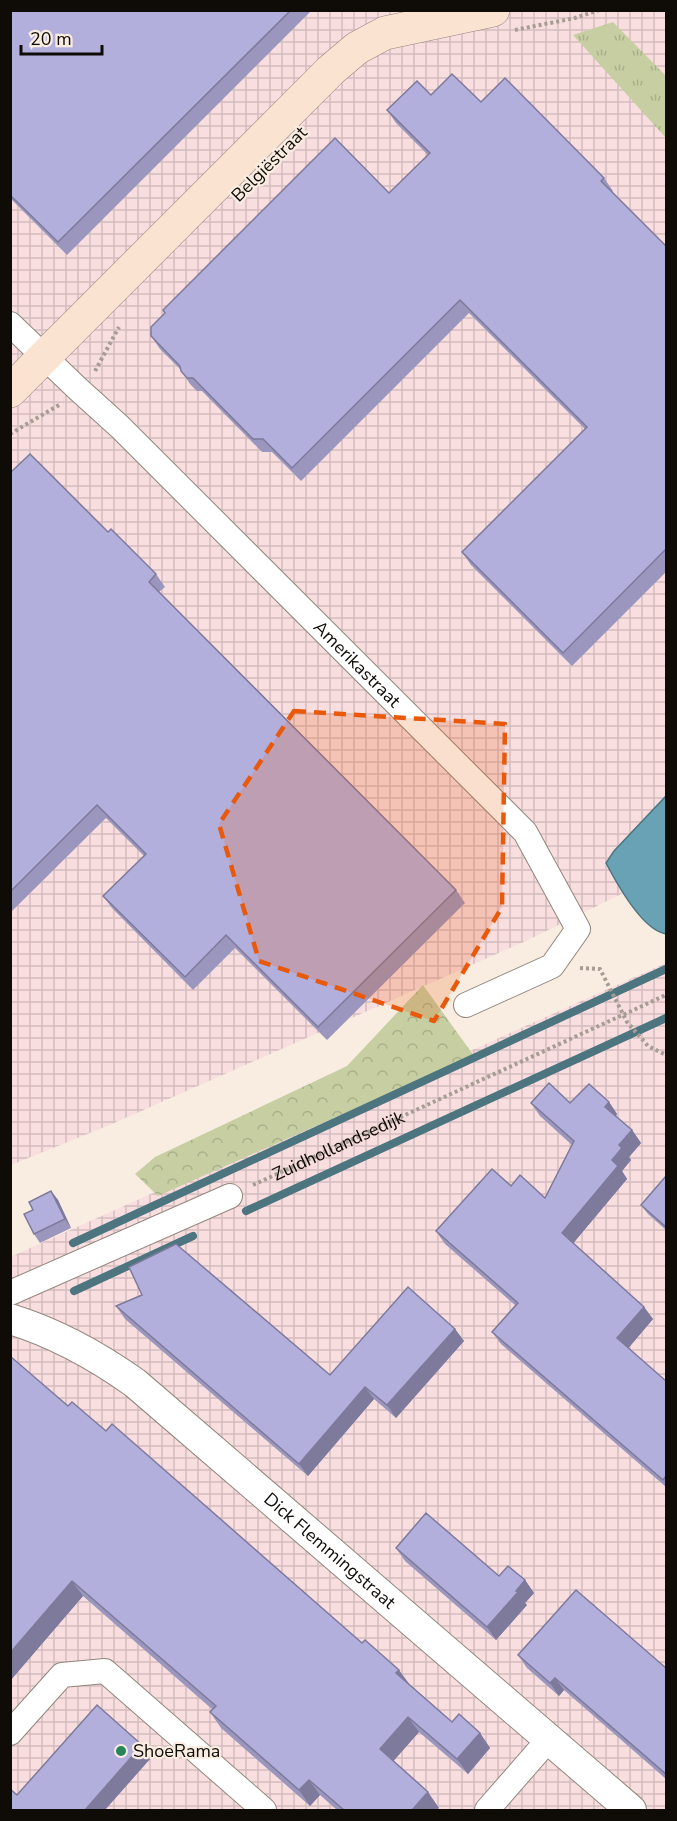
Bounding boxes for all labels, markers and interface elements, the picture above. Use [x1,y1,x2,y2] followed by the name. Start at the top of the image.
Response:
[21,18,102,56] scale bar
[30,27,72,51] text: 20 m
[226,120,313,207] street label: Belgiëstraat
[308,615,406,713] street label: Amerikastraat
[269,1105,409,1186] street label: Zuidhollandsedijk
[259,1487,401,1615] street label: Dick Flemmingstraat
[133,1739,220,1763] place label: ShoeRama
[114,1744,128,1758] marker: ShoeRama

